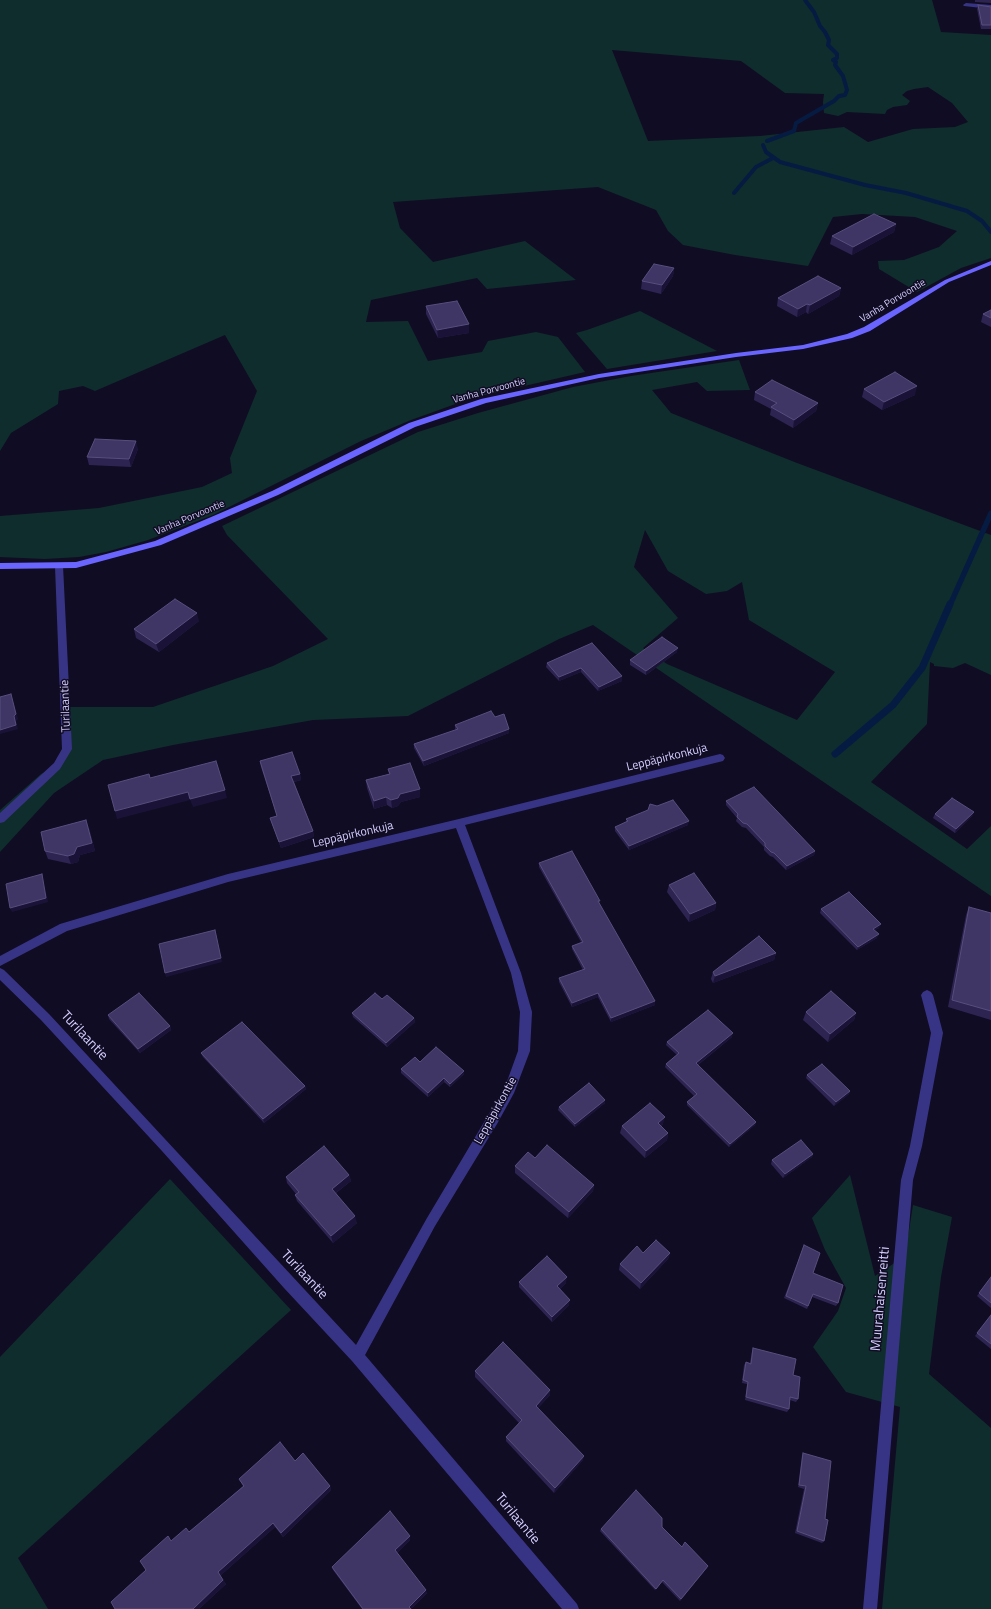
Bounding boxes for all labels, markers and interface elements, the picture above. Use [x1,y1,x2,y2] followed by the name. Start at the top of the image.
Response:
[858,277,928,325] street label: Vanha Porvoontie
[451,376,527,406] street label: Vanha Porvoontie
[153,498,227,538] street label: Vanha Porvoontie
[58,680,74,732] street label: Turilaantie
[625,741,709,775] street label: Leppäpirkonkuja
[311,819,395,851] street label: Leppäpirkonkuja
[57,1008,111,1064] street label: Turilaantie
[472,1075,520,1147] street label: Leppäpirkontie
[868,1246,894,1352] street label: Muurahaisenreitti
[277,1247,331,1303] street label: Turilaantie
[491,1490,543,1548] street label: Turilaantie

